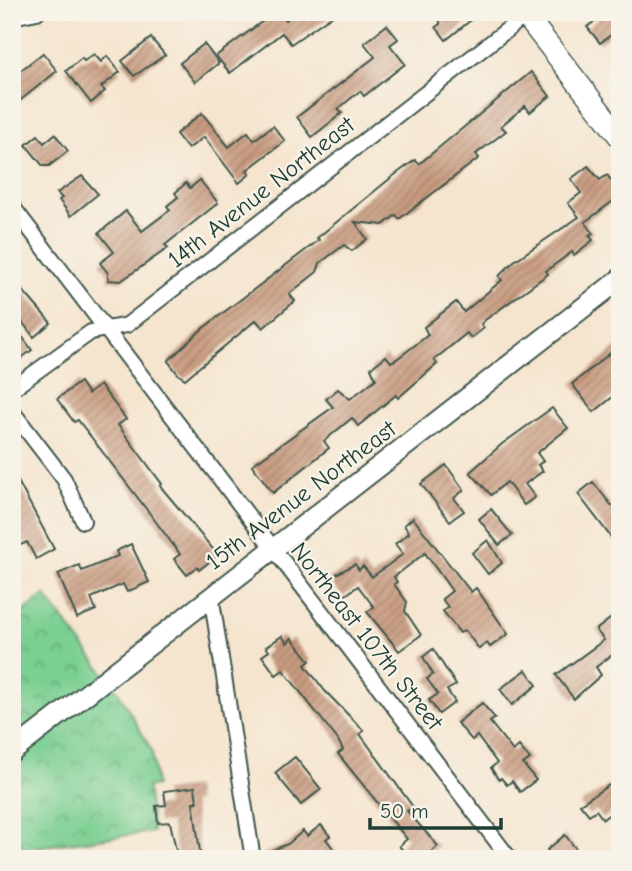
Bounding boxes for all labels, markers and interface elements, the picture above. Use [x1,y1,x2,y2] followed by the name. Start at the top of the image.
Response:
[162,110,361,274] street label: 14th Avenue Northeast
[201,414,402,575] street label: 15th Avenue Northeast
[285,537,450,736] street label: Northeast 107th Street
[370,787,501,831] scale bar
[380,799,429,823] text: 50 m

